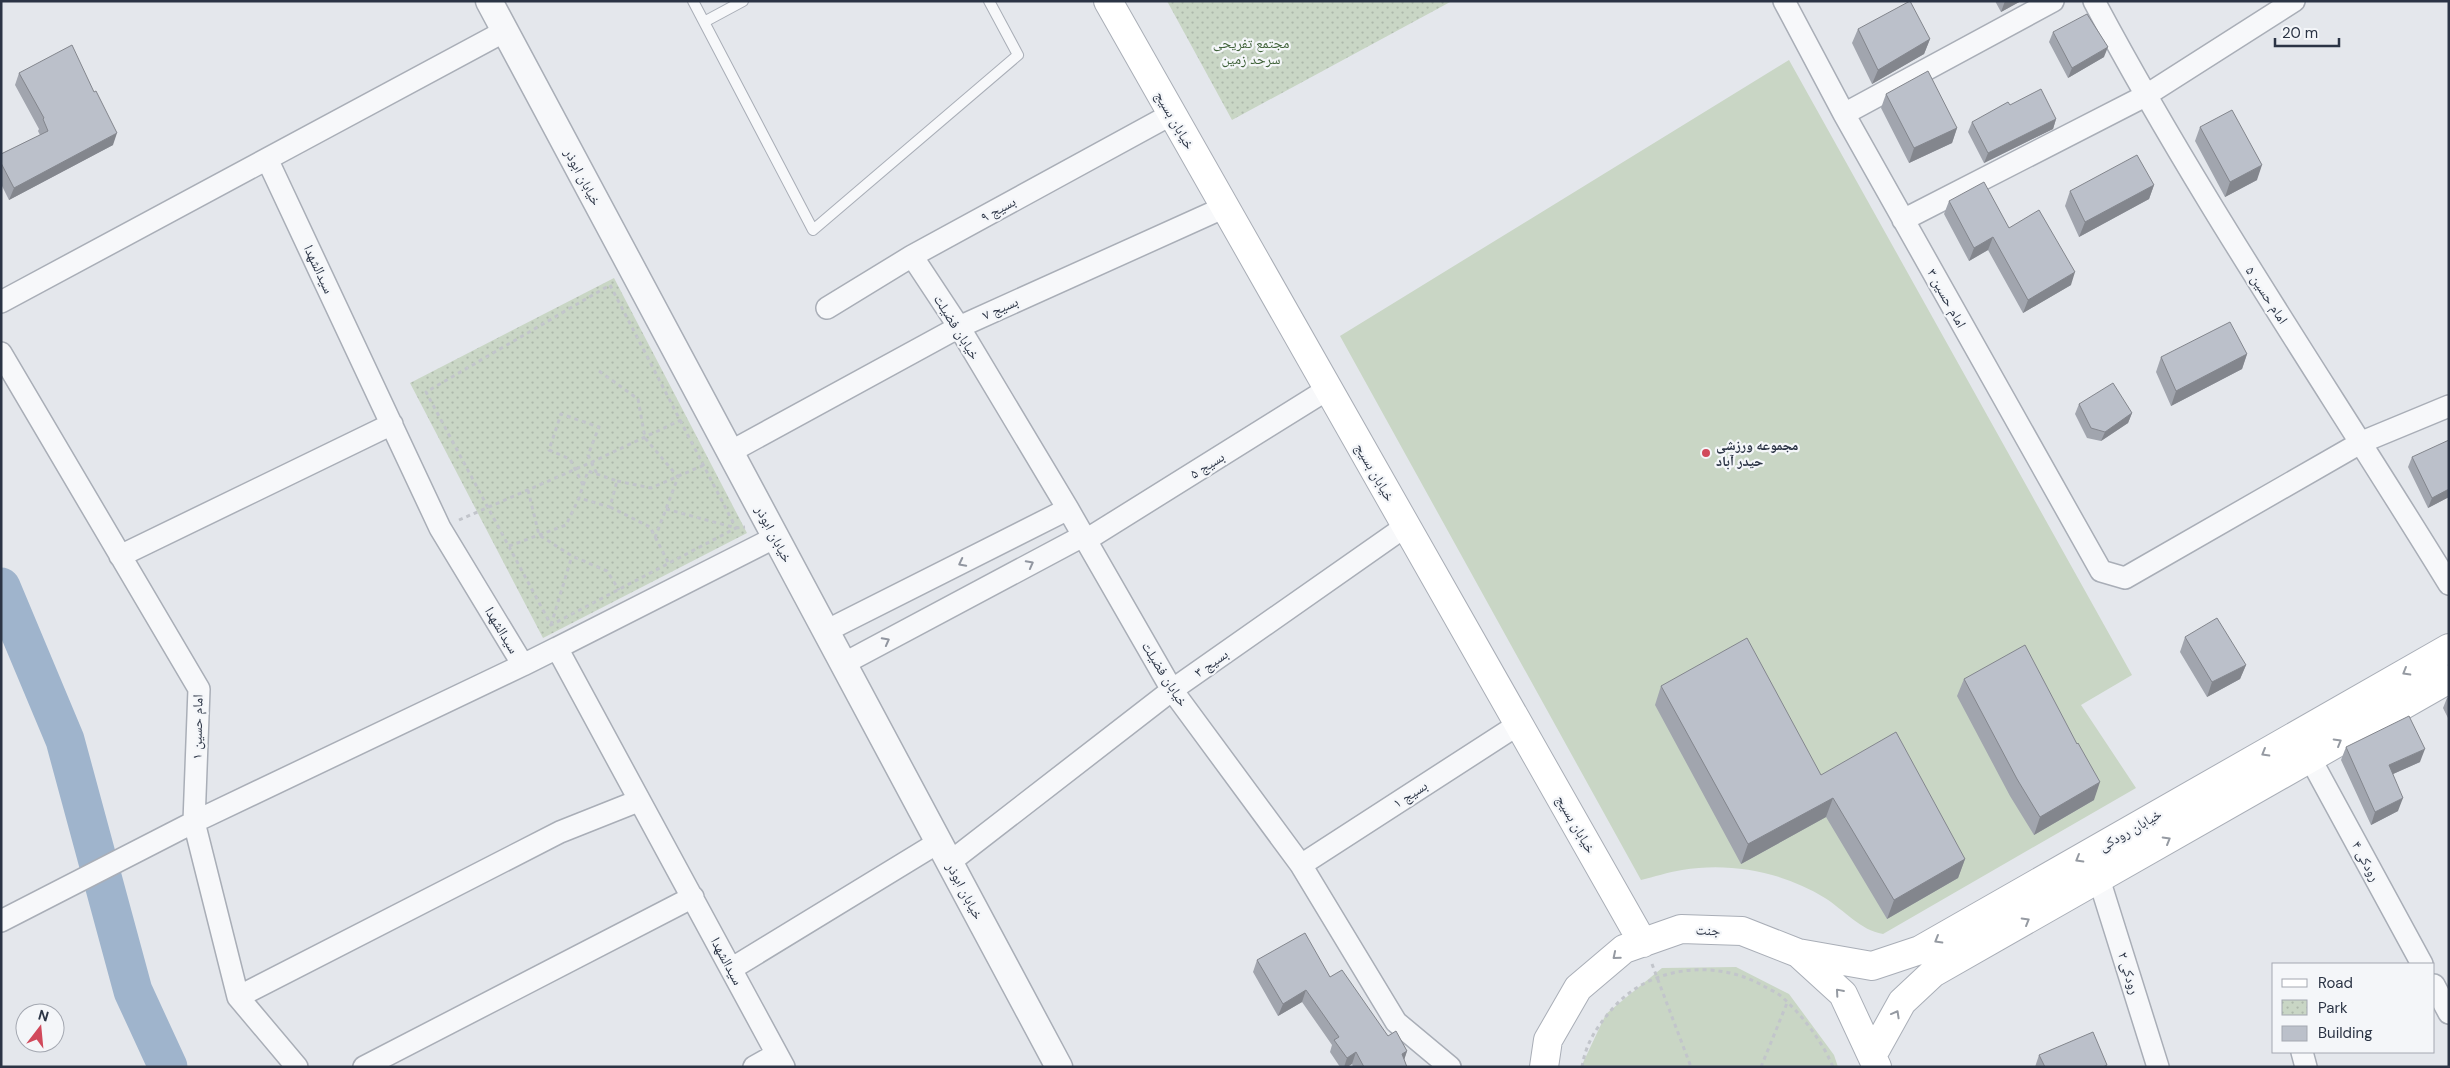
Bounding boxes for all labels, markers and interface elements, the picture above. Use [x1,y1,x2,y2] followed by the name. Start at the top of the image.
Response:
[2275,15,2339,47] scale bar
[2282,23,2318,43] text: 20 m
[1213,34,1289,68] park label: مجتمع تفریحی سرحد زمین
[1150,88,1199,153] street label: خیابان بسیج
[560,145,605,209] street label: خیابان ابوذر
[977,192,1019,227] street label: بسیج ۹
[300,242,338,296] street label: سیدالشهدا
[2241,263,2292,328] street label: امام حسین ۵
[1922,265,1971,331] street label: امام حسین ۳
[930,291,984,363] street label: خیابان فضیلت
[979,292,1021,325] street label: بسیج ۷
[1716,436,1798,470] place label: مجموعه ورزشی حیدر آباد
[1350,440,1399,505] street label: خیابان بسیج
[1186,447,1228,483] street label: بسیج ۵
[1700,447,1712,459] marker: مجموعه ورزشی حیدر آباد
[751,502,796,566] street label: خیابان ابوذر
[958,556,967,567] one-way arrow
[1024,560,1033,570] one-way arrow
[481,603,523,657] street label: سیدالشهدا
[881,637,890,647] one-way arrow
[1138,638,1192,710] street label: خیابان فضیلت
[1190,645,1232,682] street label: بسیج ۳
[2403,666,2412,676] one-way arrow
[187,694,208,760] street label: امام حسین ۱
[2333,738,2342,748] one-way arrow
[2262,746,2271,756] one-way arrow
[1389,776,1431,813] street label: بسیج ۱
[1551,792,1600,857] street label: خیابان بسیج
[2095,805,2165,855] street label: خیابان رودکی
[2162,836,2171,846] one-way arrow
[2348,838,2384,884] street label: رودکی ۴
[2075,853,2084,863] one-way arrow
[942,859,987,923] street label: خیابان ابوذر
[2020,917,2029,927] one-way arrow
[1695,921,1721,939] street label: جنت
[707,934,747,988] street label: سیدالشهدا
[1934,934,1943,944] one-way arrow
[2114,950,2144,996] street label: رودکی ۲
[1612,951,1621,960] one-way arrow
[2272,963,2435,1053] legend
[2318,973,2353,993] text: Road
[1836,989,1845,998] one-way arrow
[2318,998,2348,1018] text: Park
[15,1003,65,1053] north arrow
[36,1005,51,1026] text: N
[1889,1010,1899,1019] one-way arrow
[2318,1023,2373,1043] text: Building

